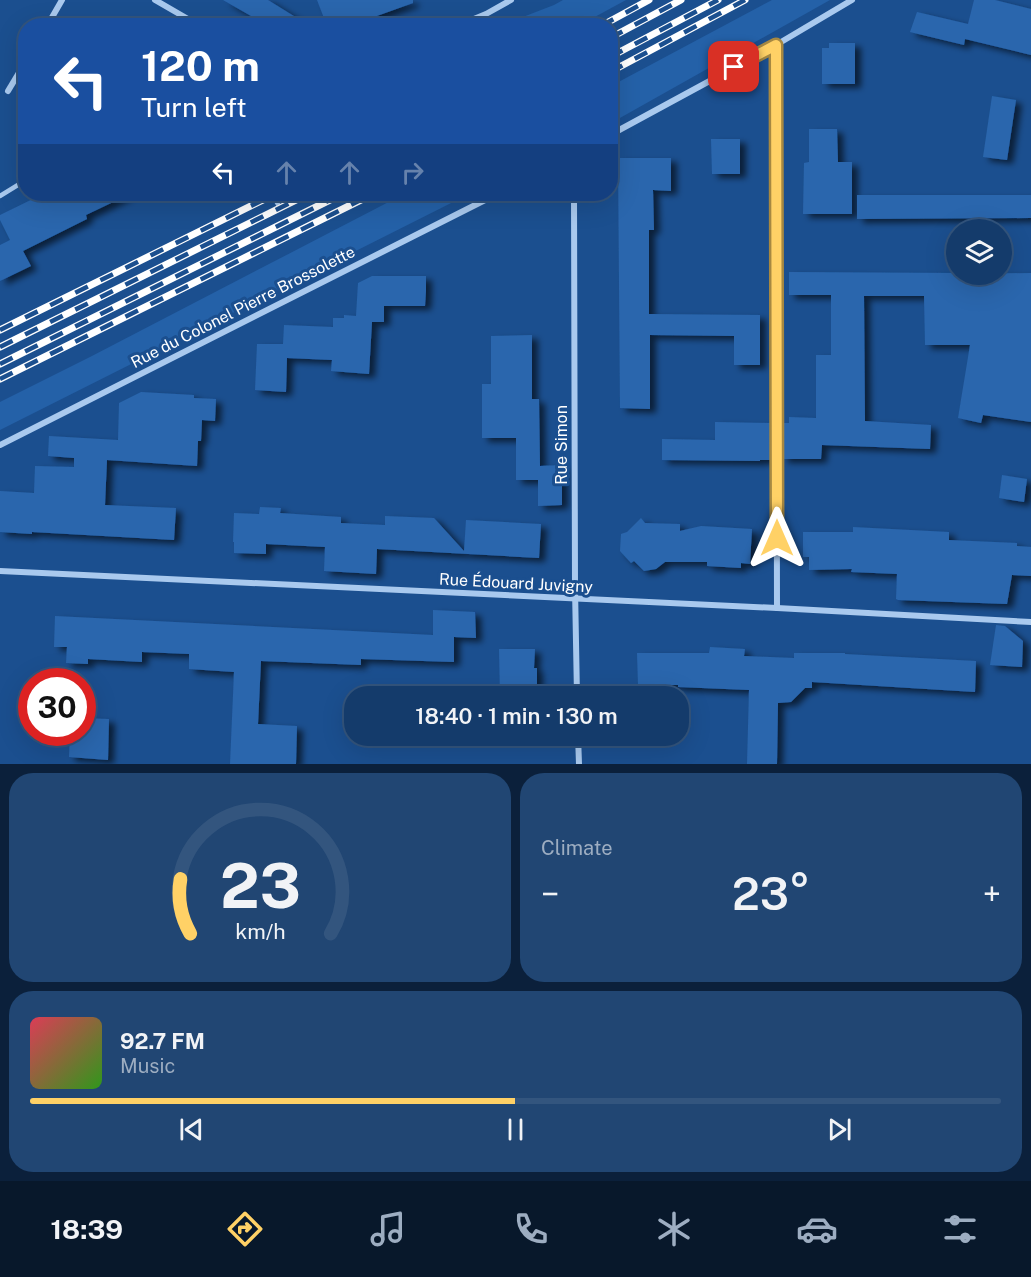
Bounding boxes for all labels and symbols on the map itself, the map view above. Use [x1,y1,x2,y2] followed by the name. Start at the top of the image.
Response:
[708,41,759,92] pin
[128,242,358,372] street label: Rue du Colonel Pierre Brossolette
[552,405,571,485] street label: Rue Simon
[745,506,809,570] position arrow
[439,568,594,597] street label: Rue Édouard Juvigny
[18,668,96,746] speed limit sign: 30

